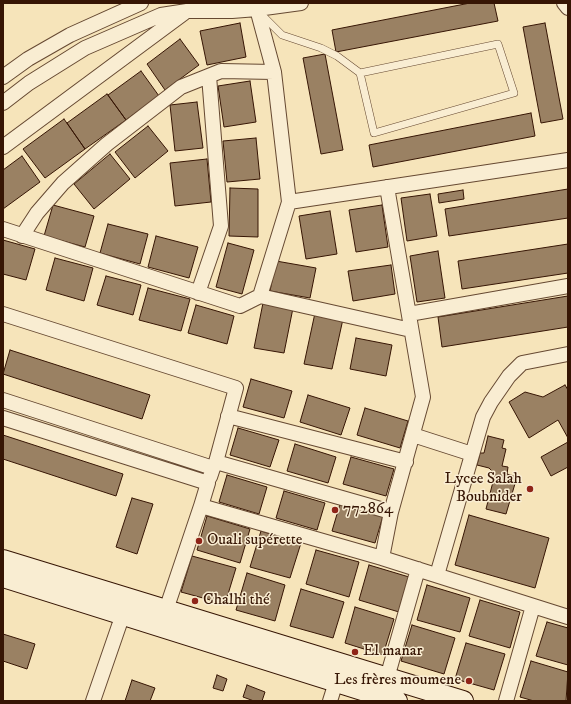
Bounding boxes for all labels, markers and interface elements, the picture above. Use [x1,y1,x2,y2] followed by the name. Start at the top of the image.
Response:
[444,470,522,508] place label: Lycee Salah Boubnider
[525,484,535,494] marker: Lycee Salah Boubnider
[343,500,393,520] place label: 772864
[330,505,340,515] marker: 772864
[207,531,302,551] place label: Ouali supérette
[194,536,204,546] marker: Ouali supérette
[203,591,270,611] place label: Chalhi thé
[190,596,200,606] marker: Chalhi thé
[363,642,422,662] place label: El manar
[350,647,360,657] marker: El manar
[334,671,461,691] place label: Les frères moumene
[464,676,474,686] marker: Les frères moumene

